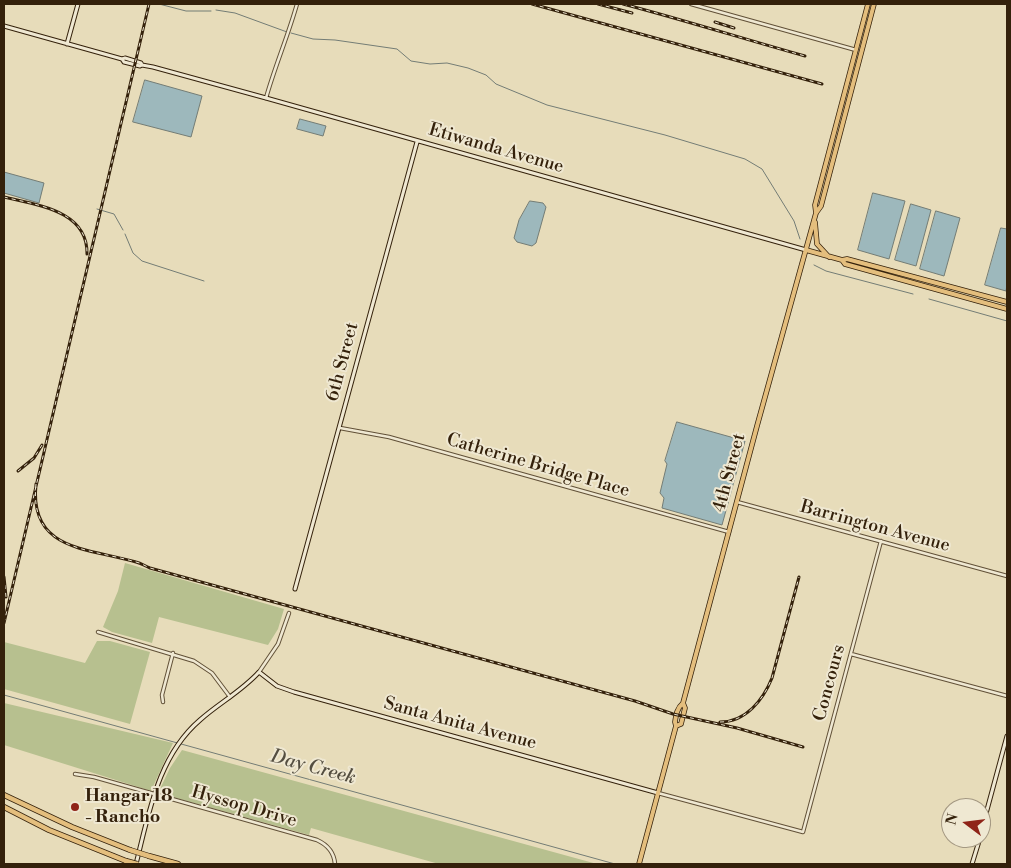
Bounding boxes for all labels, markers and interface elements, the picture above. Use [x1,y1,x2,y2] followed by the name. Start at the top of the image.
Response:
[426,119,566,179] street label: Etiwanda Avenue
[322,320,364,404] street label: 6th Street
[444,430,632,502] street label: Catherine Bridge Place
[709,431,751,515] street label: 4th Street
[798,497,952,557] street label: Barrington Avenue
[809,642,851,724] street label: Concours
[381,693,539,755] street label: Santa Anita Avenue
[268,746,358,790] water label: Day Creek
[189,782,299,832] street label: Hyssop Drive
[85,786,173,829] place label: Hangar 18 - Rancho
[941,798,991,848] north arrow
[69,801,81,813] marker: Hangar 18 - Rancho
[942,812,963,827] text: N

